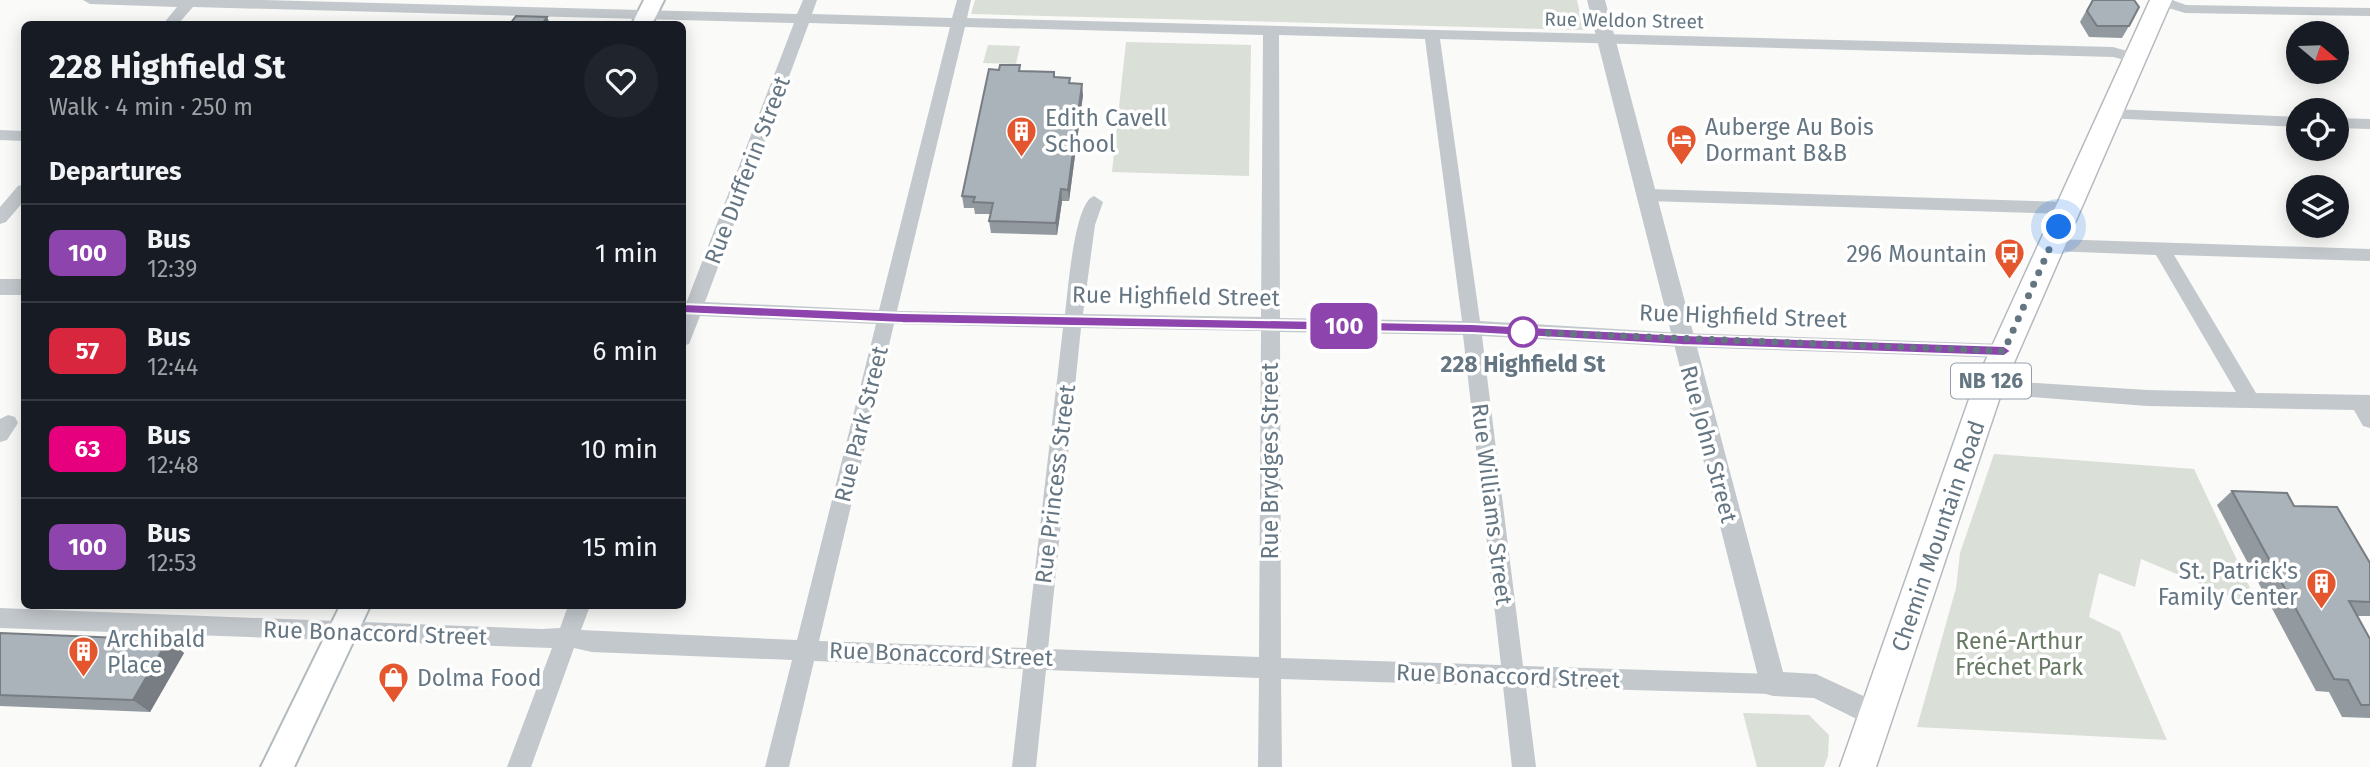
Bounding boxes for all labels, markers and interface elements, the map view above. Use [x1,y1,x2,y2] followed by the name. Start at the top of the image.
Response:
[1544,8,1704,33] street label: Rue Weldon Street
[2286,21,2348,84] north arrow
[2286,21,2349,238] map controls
[584,44,658,118] button: heart
[49,47,285,87] text: 228 Highfield St
[698,71,796,268] street label: Rue Dufferin Street
[49,93,253,121] text: Walk · 4 min · 250 m
[2286,98,2349,161] button: locate
[1045,104,1167,158] place label: Edith Cavell School
[1705,113,1874,167] place label: Auberge Au Bois Dormant B&B
[1005,114,1039,158] building icon: Edith Cavell School
[1665,123,1699,167] hotel icon: Auberge Au Bois Dormant B&B
[49,156,182,187] text: Departures
[2286,175,2349,238] button: layers
[2041,209,2076,244] your location
[147,224,190,255] text: Bus
[1993,237,2027,281] bus stop icon: 296 Mountain
[595,238,658,269] text: 1 min
[68,239,107,267] text: 100
[1847,240,1987,268] place label: 296 Mountain
[147,255,197,283] text: 12:39
[1072,280,1281,312] street label: Rue Highfield Street
[1639,298,1848,334] street label: Rue Highfield Street
[1304,303,1384,349] line badge: 100
[1324,312,1364,340] text: 100
[1508,317,1538,347] marker: 228 Highfield St
[147,322,190,353] text: Bus
[592,336,658,367] text: 6 min
[76,337,99,365] text: 57
[828,342,894,505] street label: Rue Park Street
[1441,350,1607,378] place label: 228 Highfield St
[147,353,198,381] text: 12:44
[1256,362,1284,560] street label: Rue Brydges Street
[1675,362,1744,526] street label: Rue John Street
[1951,364,2031,398] road number: NB 126
[1029,382,1081,585] street label: Rue Princess Street
[1466,402,1518,607] street label: Rue Williams Street
[1885,417,1991,655] street label: Chemin Mountain Road
[147,420,190,451] text: Bus
[580,434,658,465] text: 10 min
[75,435,100,463] text: 63
[147,451,199,479] text: 12:48
[147,518,190,549] text: Bus
[582,532,658,563] text: 15 min
[68,533,107,561] text: 100
[147,549,197,577] text: 12:53
[2158,557,2298,611] place label: St. Patrick's Family Center
[2304,567,2338,611] building icon: St. Patrick's Family Center
[262,615,488,651] street label: Rue Bonaccord Street
[107,625,205,679] place label: Archibald Place
[1955,627,2083,681] park label: René-Arthur Fréchet Park
[67,635,101,679] building icon: Archibald Place
[828,636,1054,672] street label: Rue Bonaccord Street
[1395,658,1621,694] street label: Rue Bonaccord Street
[377,661,411,705] shop icon: Dolma Food
[417,664,541,692] place label: Dolma Food

